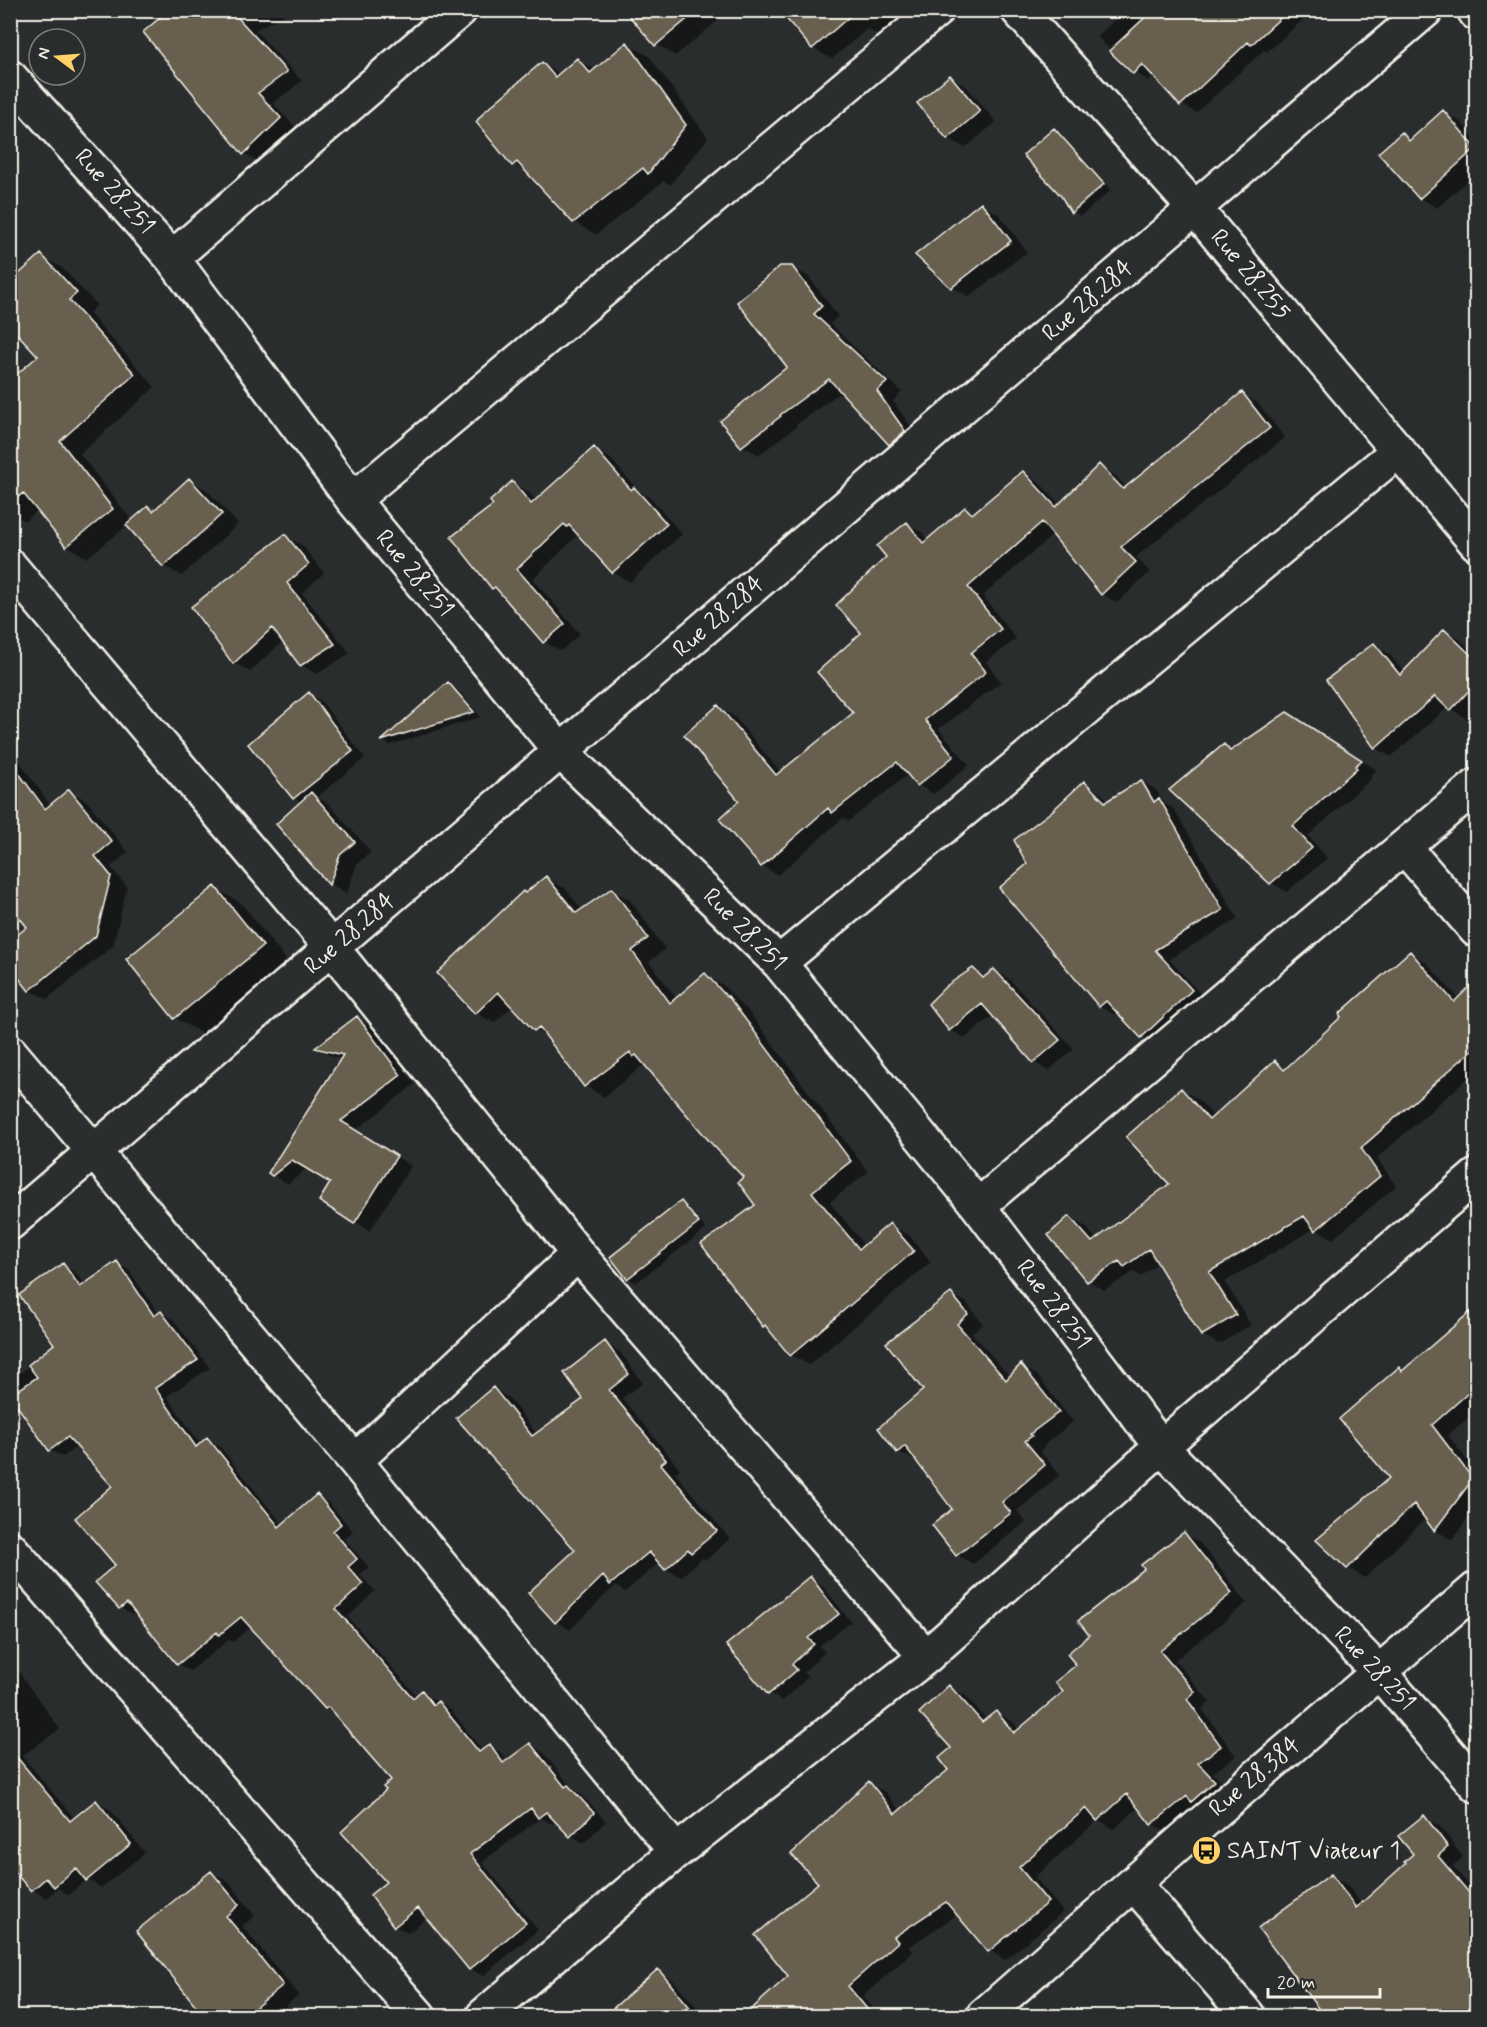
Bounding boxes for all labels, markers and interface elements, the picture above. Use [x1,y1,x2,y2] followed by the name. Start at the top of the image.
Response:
[27,27,87,87] north arrow
[32,45,56,61] text: N
[67,142,161,242] street label: Rue 28.251
[1203,223,1297,327] street label: Rue 28.255
[1036,253,1140,349] street label: Rue 28.284
[368,523,460,625] street label: Rue 28.251
[667,569,771,665] street label: Rue 28.284
[696,882,792,978] street label: Rue 28.251
[298,886,402,982] street label: Rue 28.284
[1009,1253,1097,1357] street label: Rue 28.251
[1327,1620,1421,1718] street label: Rue 28.251
[1203,1730,1307,1824] street label: Rue 28.384
[1190,1835,1222,1867] bus stop icon: SAINT Viateur 1
[1227,1836,1400,1867] place label: SAINT Viateur 1
[1268,1961,1380,1999] scale bar
[1277,1971,1315,1995] text: 20 m

